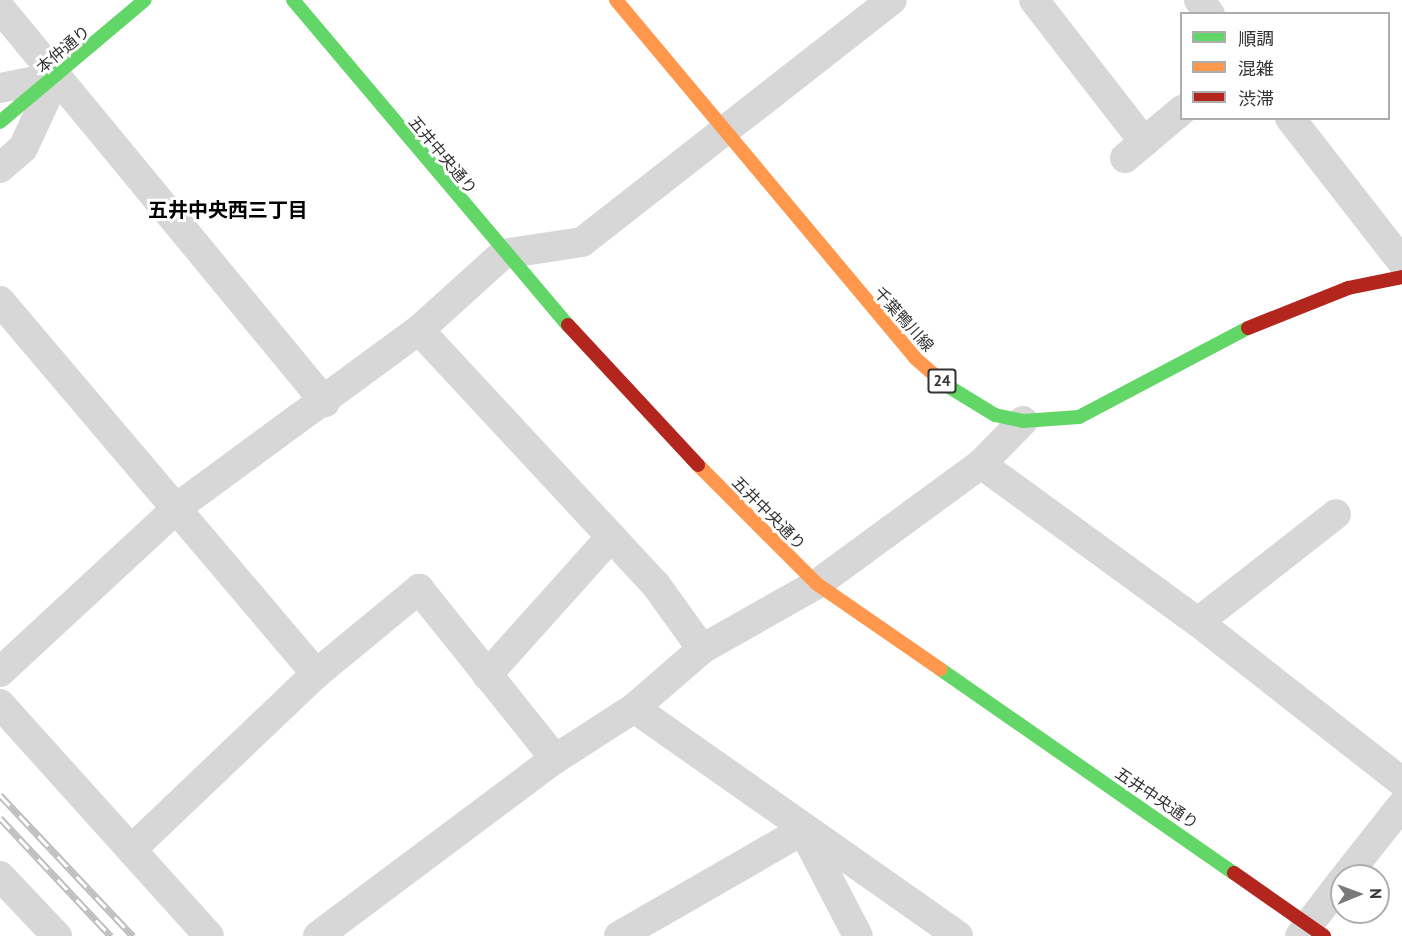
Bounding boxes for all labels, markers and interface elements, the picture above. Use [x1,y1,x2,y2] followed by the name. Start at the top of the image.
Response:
[1180,12,1390,120] legend
[32,21,94,77] street label: 本仲通り
[1238,27,1274,50] text: 順調
[1238,57,1274,80] text: 混雑
[1238,87,1274,110] text: 渋滞
[405,112,481,198] street label: 五井中央通り
[148,198,308,222] district label: 五井中央西三丁目
[870,283,938,355] street label: 千葉鴨川線
[927,369,957,393] road number: 24
[728,472,810,554] street label: 五井中央通り
[1112,763,1202,833] street label: 五井中央通り
[1330,864,1390,924] north arrow
[1366,888,1386,899] text: N

